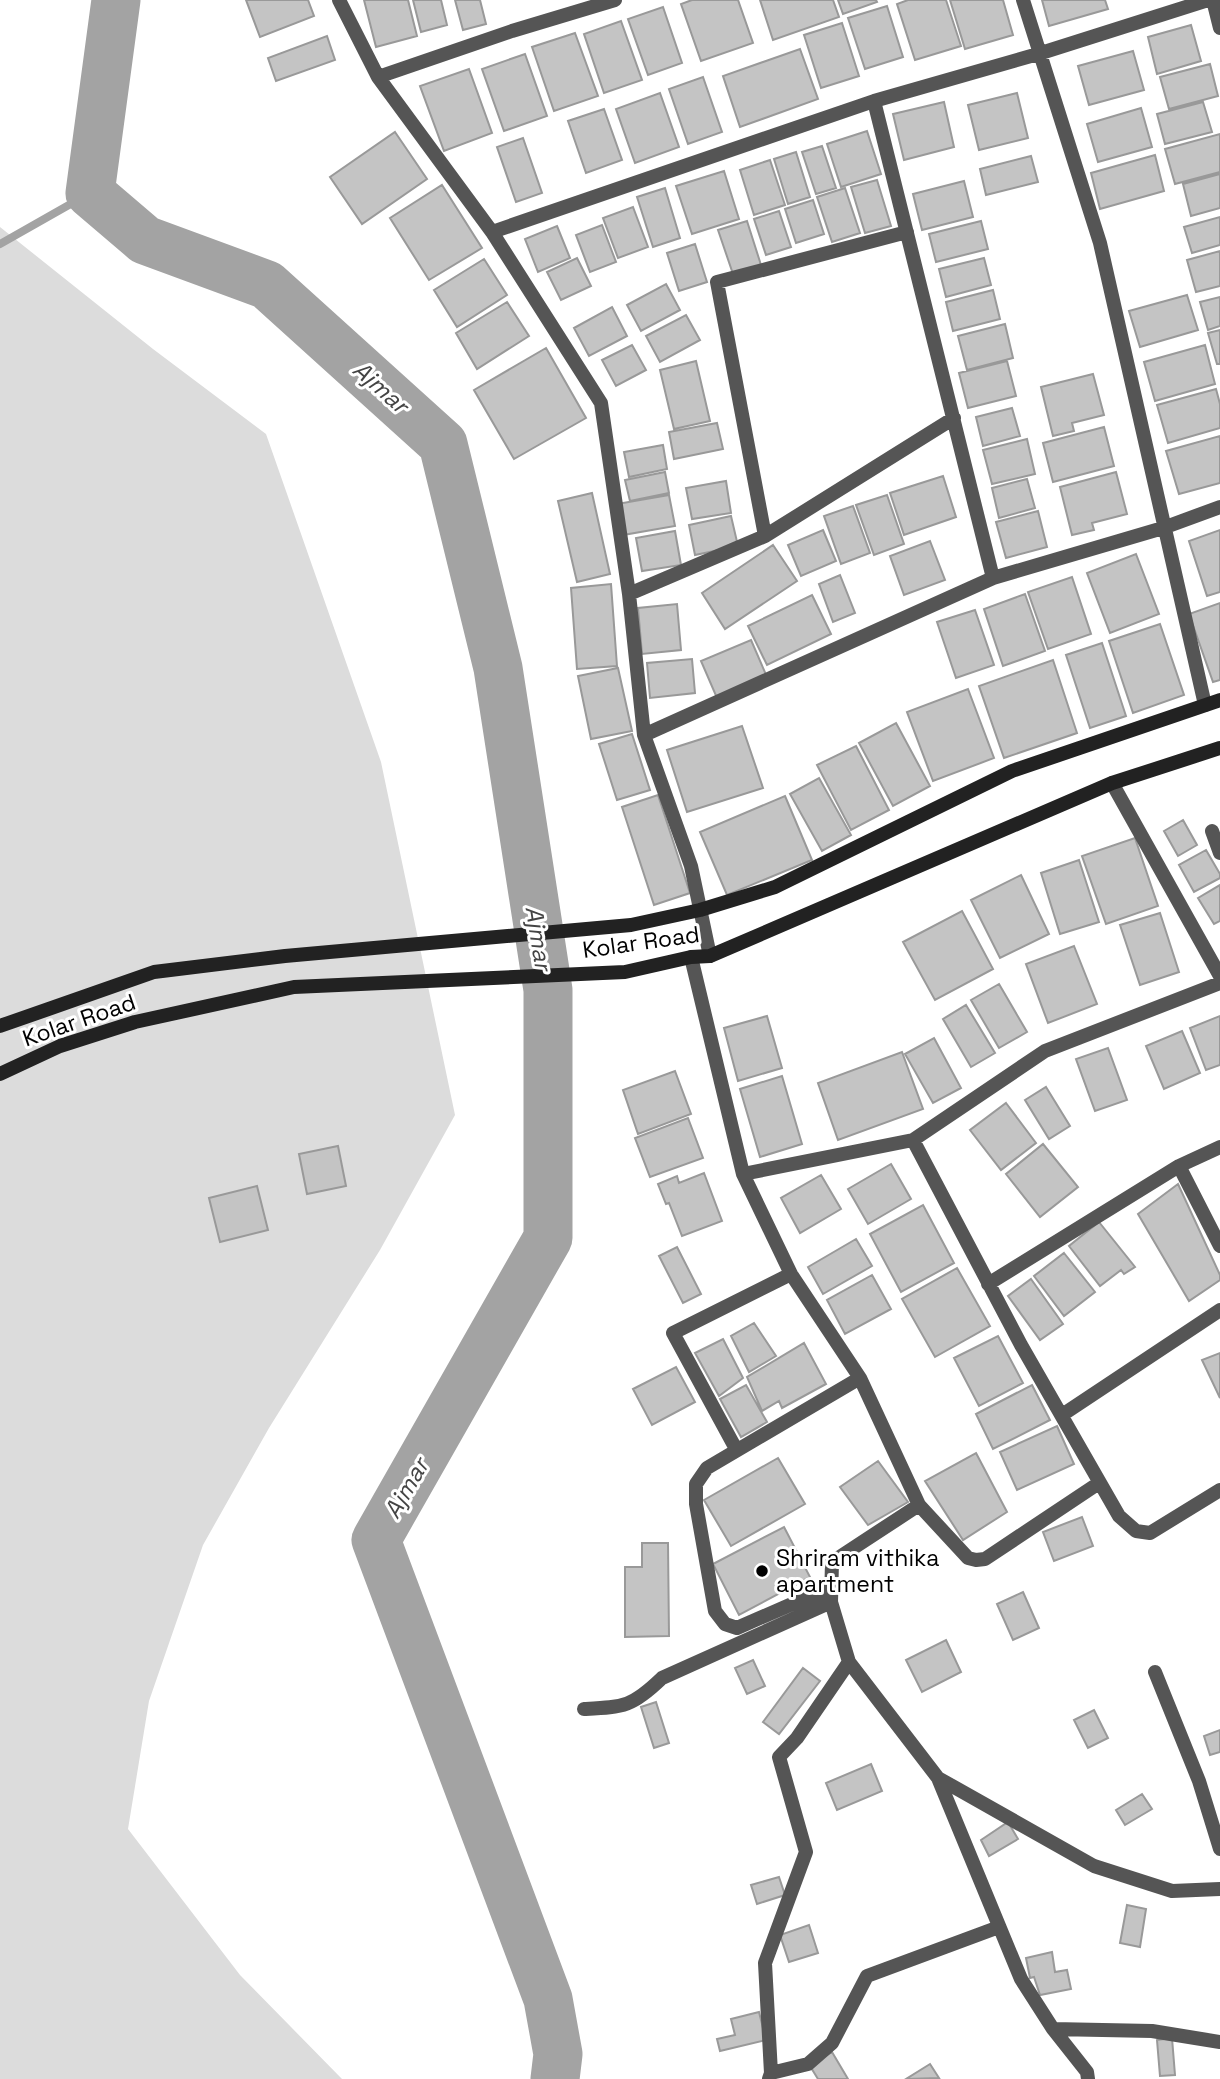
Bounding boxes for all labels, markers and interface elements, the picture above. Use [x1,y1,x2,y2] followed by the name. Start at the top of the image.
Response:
[347,354,418,422] water label: Ajmar
[519,904,560,975] water label: Ajmar
[581,919,701,965] street label: Kolar Road
[18,987,140,1053] street label: Kolar Road
[376,1450,437,1524] water label: Ajmar
[776,1543,939,1599] place label: Shriram vithika apartment
[754,1563,770,1579] marker: Shriram vithika apartment

